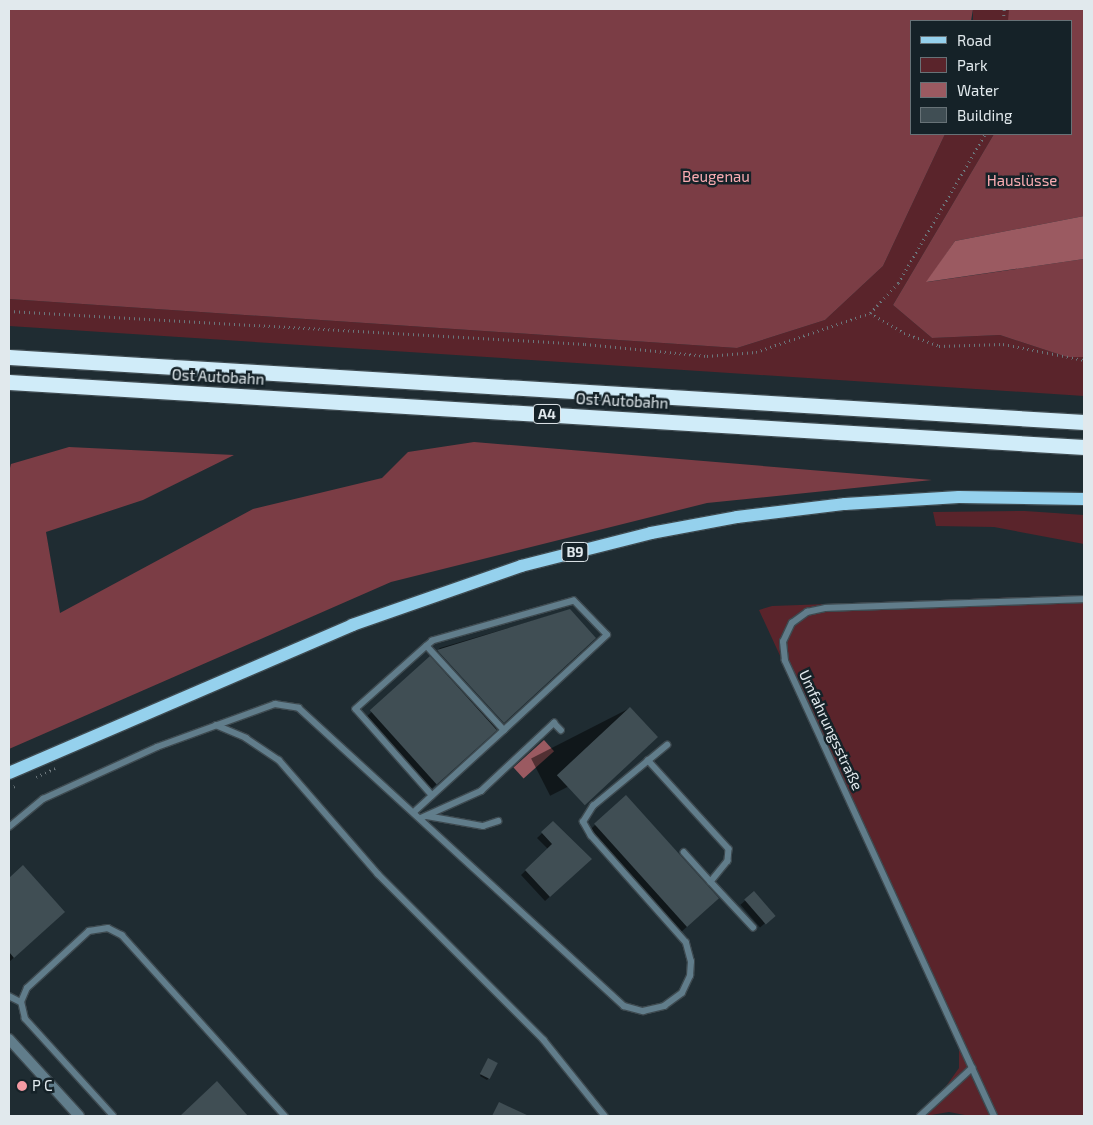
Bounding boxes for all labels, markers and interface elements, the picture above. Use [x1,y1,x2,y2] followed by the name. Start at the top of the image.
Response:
[910,20,1073,135] legend
[957,31,992,49] text: Road
[957,56,988,74] text: Park
[957,81,999,99] text: Water
[957,106,1012,124] text: Building
[682,168,750,186] park label: Beugenau
[987,172,1057,190] park label: Hauslüsse
[171,366,265,388] street label: Ost Autobahn
[575,390,669,412] street label: Ost Autobahn
[532,402,562,426] road number: A4
[561,540,589,564] road number: B9
[795,667,867,793] street label: Umfahrungsstraße
[32,1077,53,1095] place label: P C
[16,1080,28,1092] marker: P C

